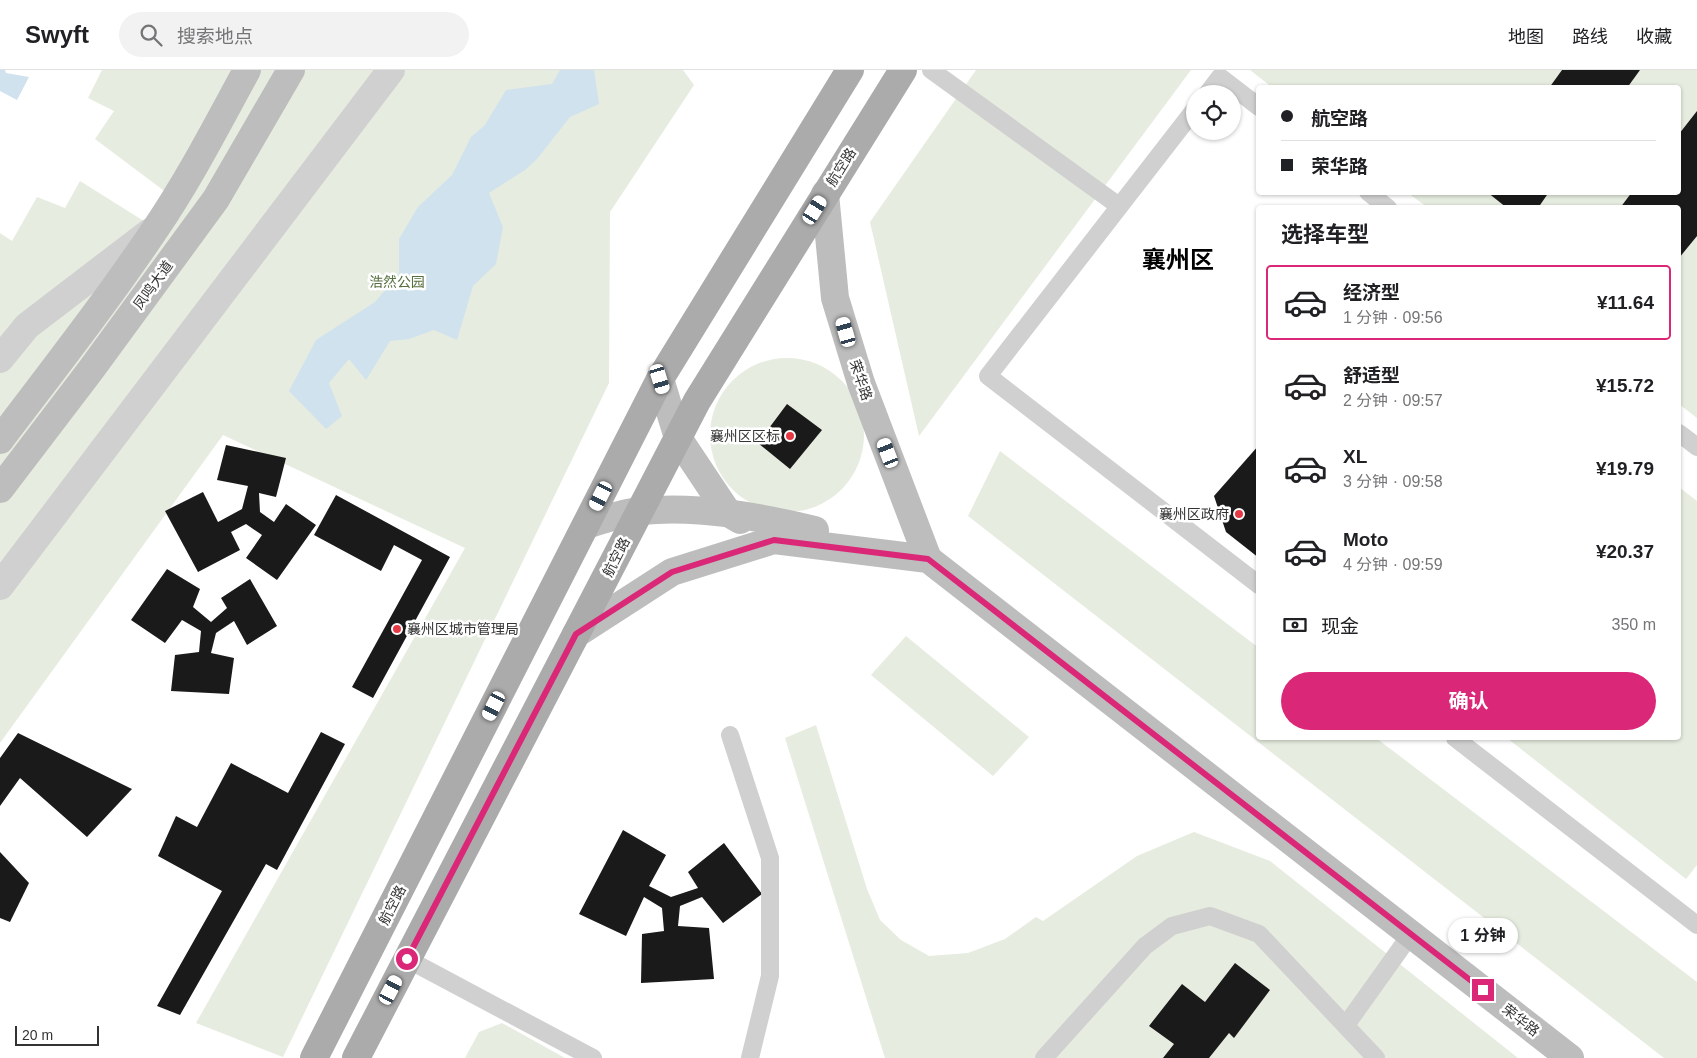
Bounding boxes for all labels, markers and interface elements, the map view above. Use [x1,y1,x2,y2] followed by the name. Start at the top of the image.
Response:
[119,12,469,57] search box
[25,21,89,48] text: Swyft
[137,21,165,49] icon: search
[177,26,253,47] text: 搜索地点
[1508,27,1544,47] text: 地图
[1572,27,1608,47] text: 路线
[1636,27,1672,47] text: 收藏
[1186,85,1241,140] map controls
[1186,85,1241,140] button: locate
[1311,108,1368,129] text: 航空路
[823,145,859,189] street label: 航空路
[1311,156,1368,177] text: 荣华路
[800,193,829,227] car
[1281,222,1369,247] text: 选择车型
[1142,246,1214,273] district label: 襄州区
[130,258,176,312] street label: 凤鸣大道
[369,274,425,290] park label: 浩然公园
[1283,280,1328,325] icon: car
[1343,282,1400,303] text: 经济型
[1597,292,1654,313] text: ¥11.64
[1343,309,1443,326] text: 1 分钟 · 09:56
[834,316,857,348] car
[847,358,875,402] street label: 荣华路
[648,362,671,396] car
[1283,363,1328,408] icon: car
[1343,365,1400,386] text: 舒适型
[1596,375,1654,396] text: ¥15.72
[1343,392,1443,409] text: 2 分钟 · 09:57
[710,428,780,444] place label: 襄州区区标
[784,430,796,442] marker: 襄州区区标
[875,436,900,470] car
[1283,446,1328,491] icon: car
[1343,446,1367,467] text: XL
[1596,458,1654,479] text: ¥19.79
[1343,473,1443,490] text: 3 分钟 · 09:58
[587,479,614,513] car
[1159,506,1229,522] place label: 襄州区政府
[1233,508,1245,520] marker: 襄州区政府
[1283,529,1328,574] icon: car
[1343,529,1388,550] text: Moto
[599,535,633,579] street label: 航空路
[1596,541,1654,562] text: ¥20.37
[1343,556,1443,573] text: 4 分钟 · 09:59
[1281,611,1309,639] icon: cash
[1321,616,1359,637] text: 现金
[1612,616,1656,633] text: 350 m
[407,621,519,637] place label: 襄州区城市管理局
[391,623,403,635] marker: 襄州区城市管理局
[1281,672,1656,730] button: 确认
[480,689,507,723] car
[375,883,409,927] street label: 航空路
[1448,918,1518,952] callout: 1 分钟
[1460,927,1506,944] text: 1 分钟
[396,948,418,970] route start
[377,973,404,1007] car
[1472,979,1494,1001] route end
[1500,1001,1542,1039] street label: 荣华路
[15,1023,99,1046] scale bar
[22,1027,53,1043] text: 20 m

